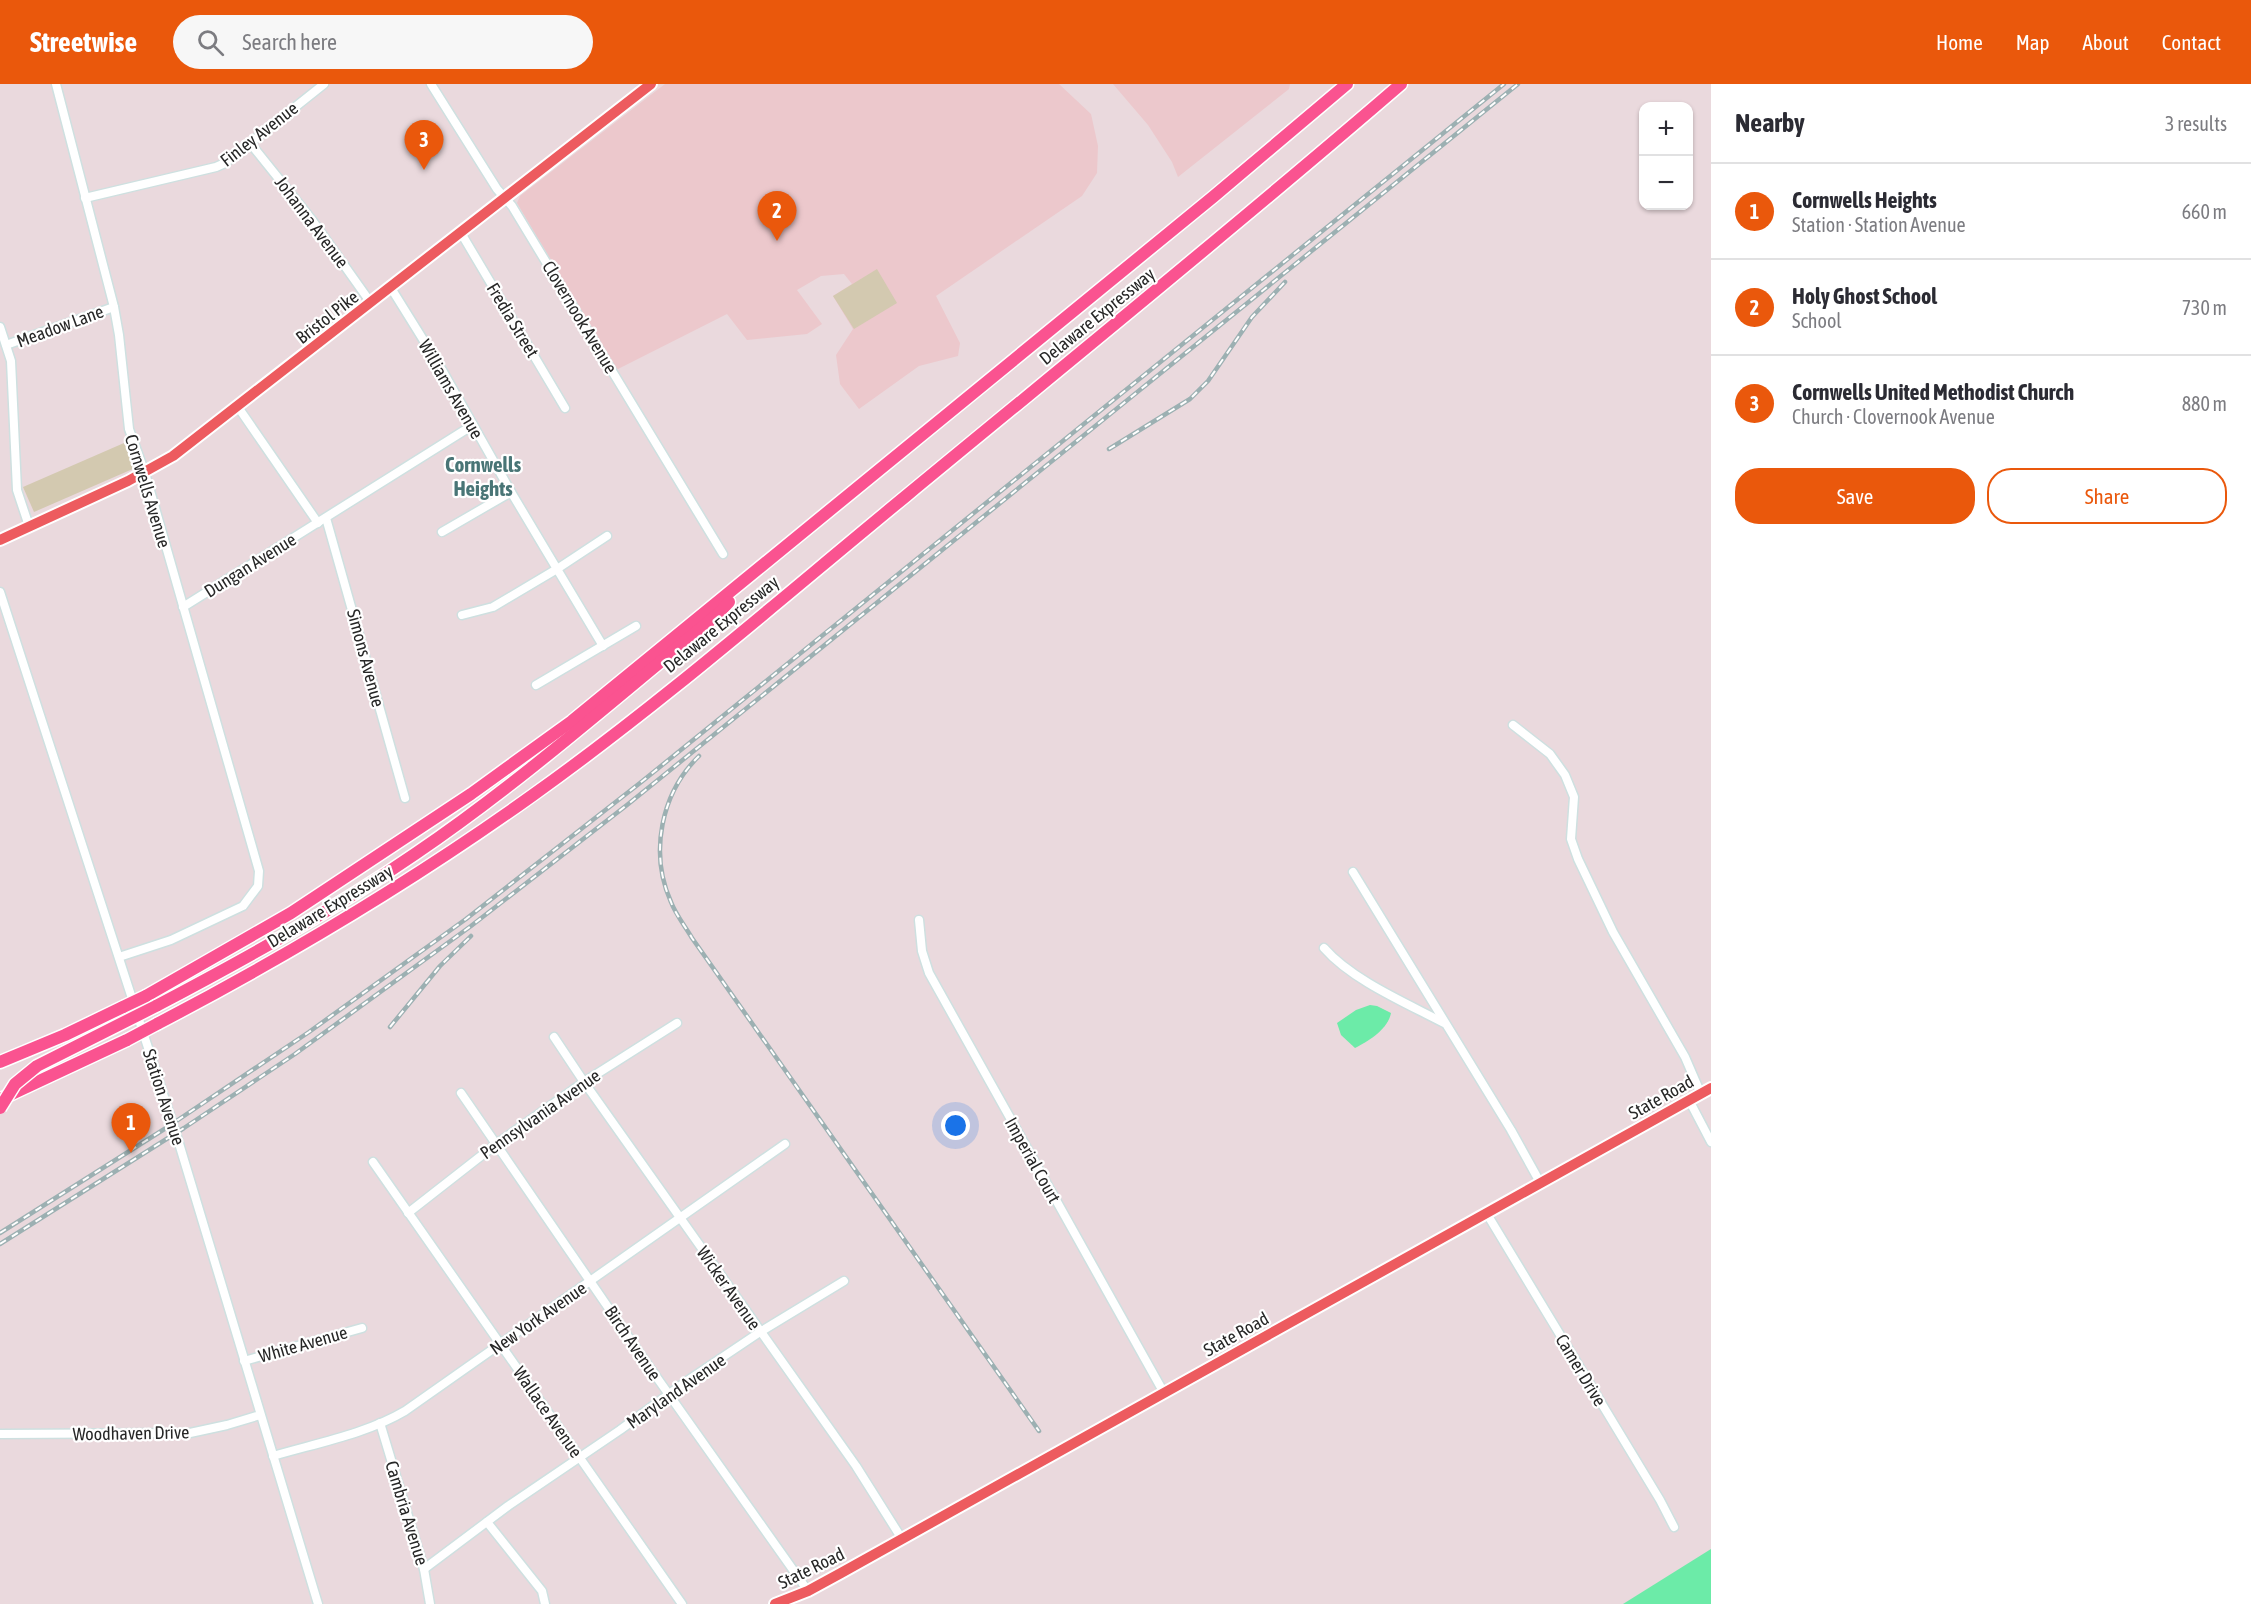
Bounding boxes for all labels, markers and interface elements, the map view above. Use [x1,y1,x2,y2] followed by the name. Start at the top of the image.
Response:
[173,15,593,69] search box
[30,26,137,58] text: Streetwise
[194,26,227,59] icon: search
[242,29,337,55] text: Search here
[1936,30,1983,54] text: Home
[2016,30,2050,54] text: Map
[2083,30,2129,54] text: About
[2162,30,2221,54] text: Contact
[216,97,302,171] street label: Finley Avenue
[1639,102,1693,210] map controls
[1639,102,1693,156] button: +
[1735,108,1805,138] text: Nearby
[2165,112,2227,135] text: 3 results
[404,120,444,170] pin: 3
[1639,156,1693,210] button: −
[271,172,353,272] street label: Johanna Avenue
[1792,187,1937,213] text: Cornwells Heights
[758,192,796,241] pin: 2
[1750,200,1759,223] text: 1
[2182,200,2227,223] text: 660 m
[1792,213,1966,236] text: Station · Station Avenue
[538,257,622,377] street label: Clovernook Avenue
[1035,263,1159,369] street label: Delaware Expressway
[483,279,543,361] street label: Fredia Street
[1792,283,1937,309] text: Holy Ghost School
[292,286,362,348] street label: Bristol Pike
[1750,296,1759,319] text: 2
[2182,296,2227,319] text: 730 m
[14,301,106,351] street label: Meadow Lane
[1792,309,1842,332] text: School
[414,336,488,442] street label: Williams Avenue
[1792,379,2074,405] text: Cornwells United Methodist Church
[1750,392,1759,415] text: 3
[2182,392,2227,415] text: 880 m
[1792,405,1995,428] text: Church · Clovernook Avenue
[121,432,175,550] street label: Cornwells Avenue
[445,452,522,500] district label: Cornwells Heights
[1735,468,1975,524] button: Save
[1987,468,2227,524] button: Share
[200,528,300,602] street label: Dungan Avenue
[659,571,783,677] street label: Delaware Expressway
[343,607,389,709] street label: Simons Avenue
[264,860,396,952] street label: Delaware Expressway
[139,1046,189,1148] street label: Station Avenue
[476,1065,604,1163] street label: Pennsylvania Avenue
[1625,1071,1697,1123] street label: State Road
[112,1104,150,1153] pin: 1
[941,1111,970,1140] your location
[1001,1113,1065,1207] street label: Imperial Court
[693,1242,765,1334] street label: Wicker Avenue
[486,1277,590,1359] street label: New York Avenue
[600,1302,666,1384] street label: Birch Avenue
[1200,1308,1272,1360] street label: State Road
[256,1321,350,1367] street label: White Avenue
[1551,1330,1611,1410] street label: Camer Drive
[623,1349,729,1433] street label: Maryland Avenue
[509,1363,587,1461] street label: Wallace Avenue
[73,1421,189,1445] street label: Woodhaven Drive
[381,1458,433,1568] street label: Cambria Avenue
[774,1543,848,1593] street label: State Road

